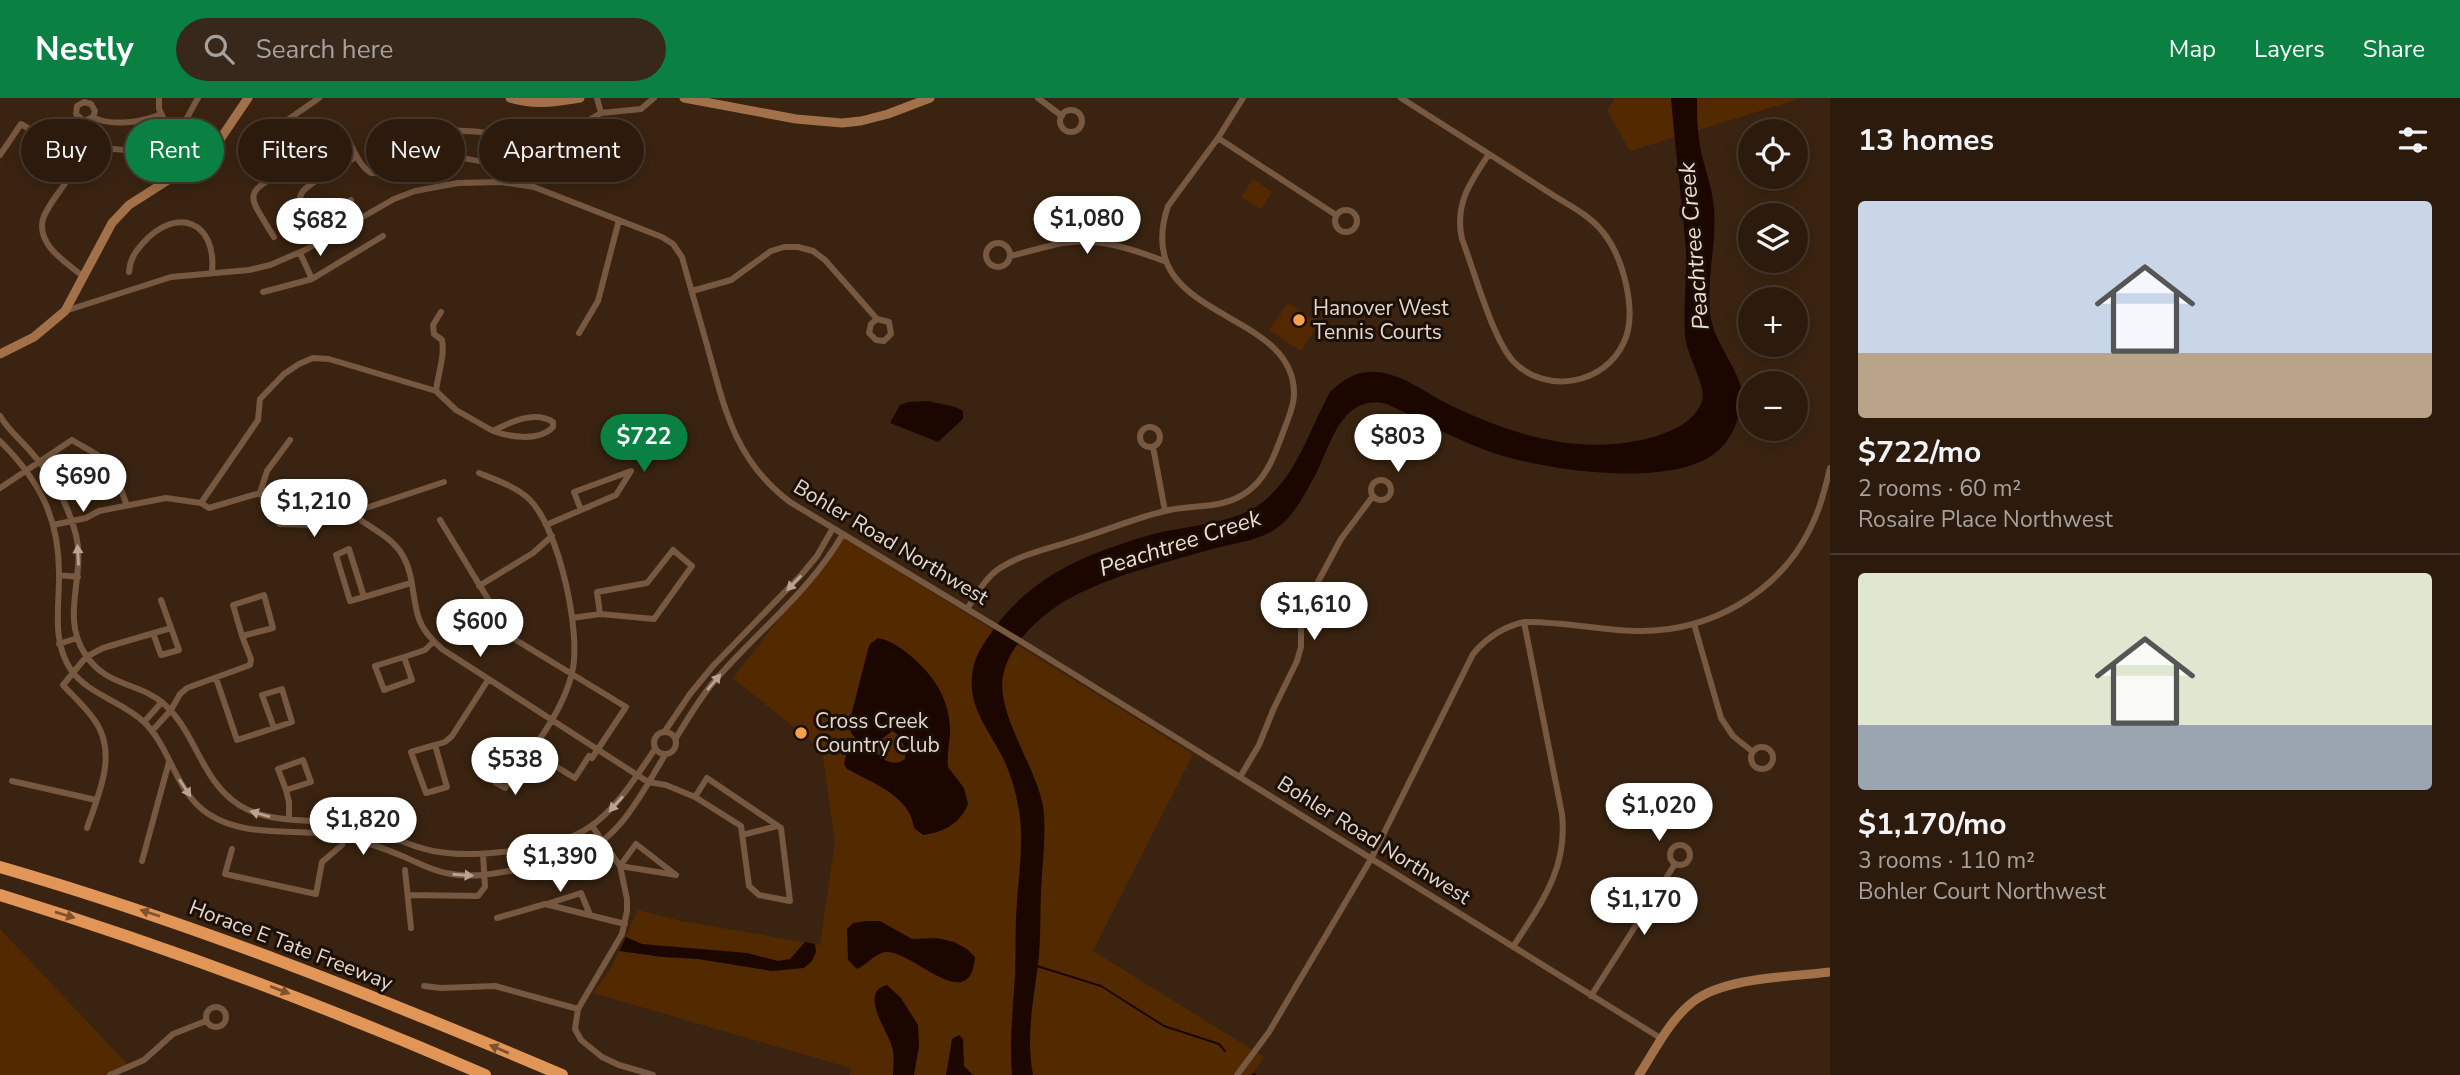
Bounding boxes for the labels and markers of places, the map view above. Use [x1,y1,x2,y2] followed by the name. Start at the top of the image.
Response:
[1030,197,1144,256] pin: $1,080
[279,198,361,258] pin: $682
[1313,294,1449,346] place label: Hanover West Tennis Courts
[1291,312,1307,328] marker: Hanover West Tennis Courts
[603,414,685,474] pin: $722
[1357,414,1439,474] pin: $803
[42,454,124,514] pin: $690
[257,480,371,539] pin: $1,210
[1257,582,1371,642] pin: $1,610
[439,600,521,659] pin: $600
[815,707,940,759] place label: Cross Creek Country Club
[793,725,809,741] marker: Cross Creek Country Club
[474,738,556,797] pin: $538
[1602,784,1716,843] pin: $1,020
[306,798,420,857] pin: $1,820
[503,834,617,894] pin: $1,390
[1587,878,1701,937] pin: $1,170

